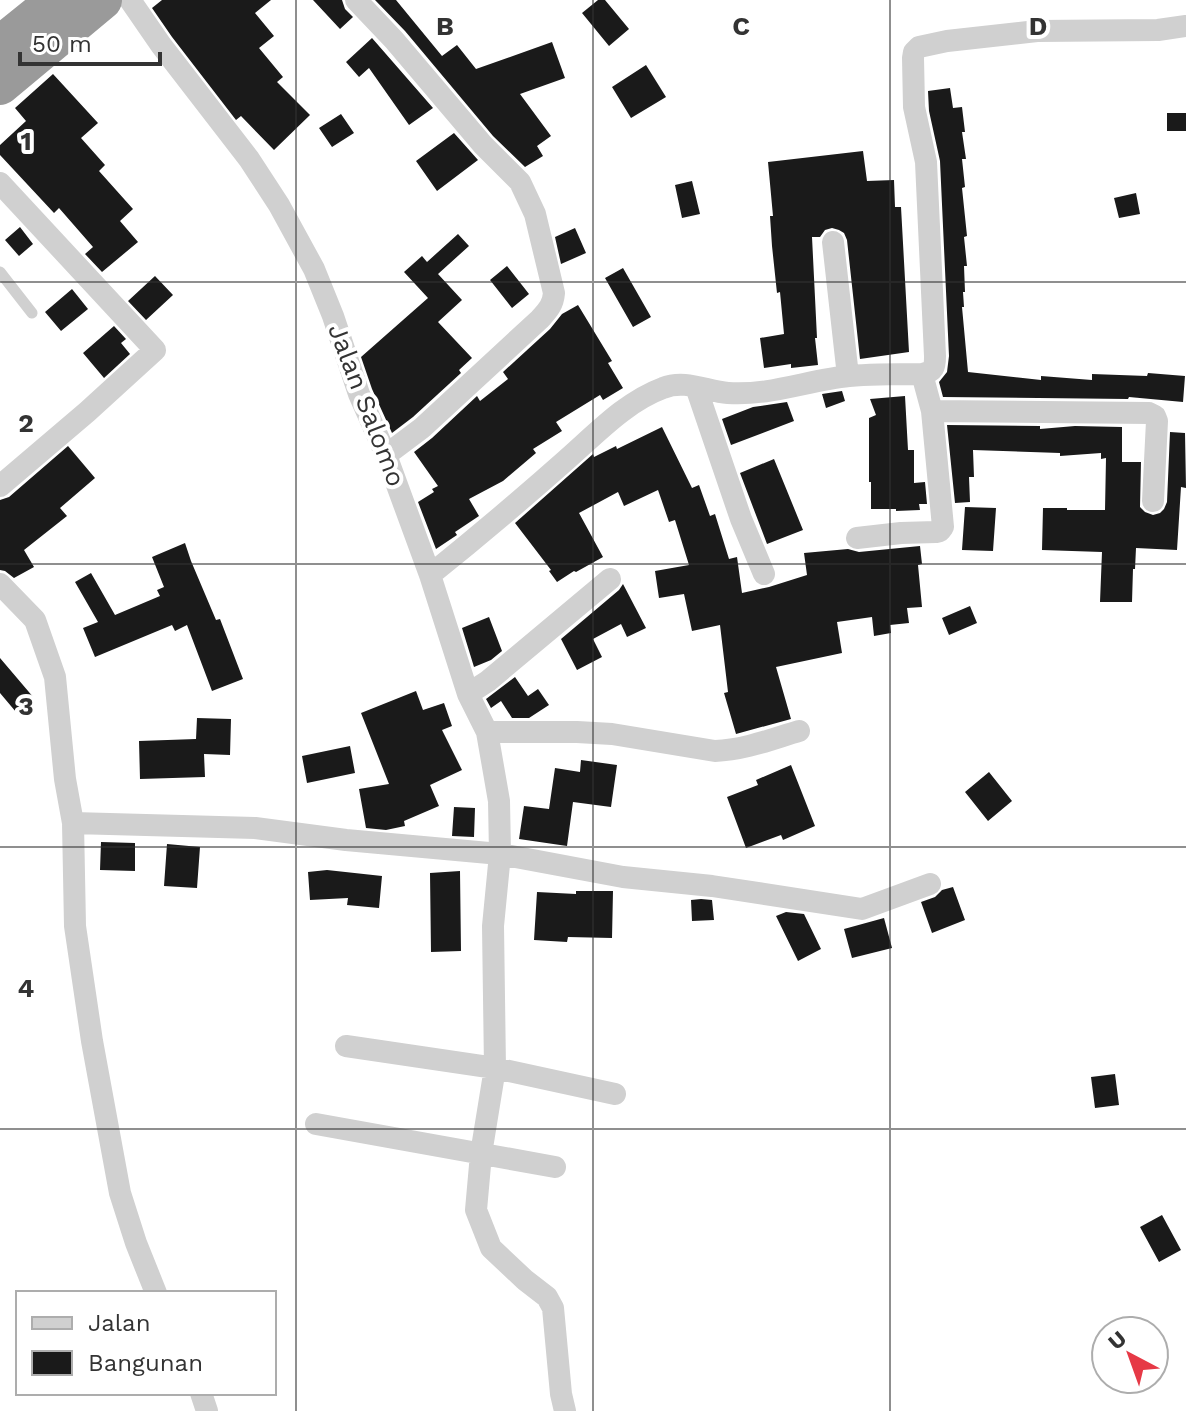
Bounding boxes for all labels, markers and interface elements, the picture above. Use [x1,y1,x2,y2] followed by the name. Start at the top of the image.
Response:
[436,11,454,41] text: B
[732,11,750,41] text: C
[1029,11,1047,41] text: D
[20,16,160,66] scale bar
[32,30,92,58] text: 50 m
[20,126,32,156] text: 1
[322,319,412,491] street label: Jalan Salomo
[18,408,34,438] text: 2
[18,691,34,721] text: 3
[18,973,35,1003] text: 4
[16,1291,276,1395] legend
[88,1309,151,1337] text: Jalan
[1090,1315,1170,1395] north arrow
[1103,1326,1131,1355] text: U
[88,1349,203,1377] text: Bangunan

